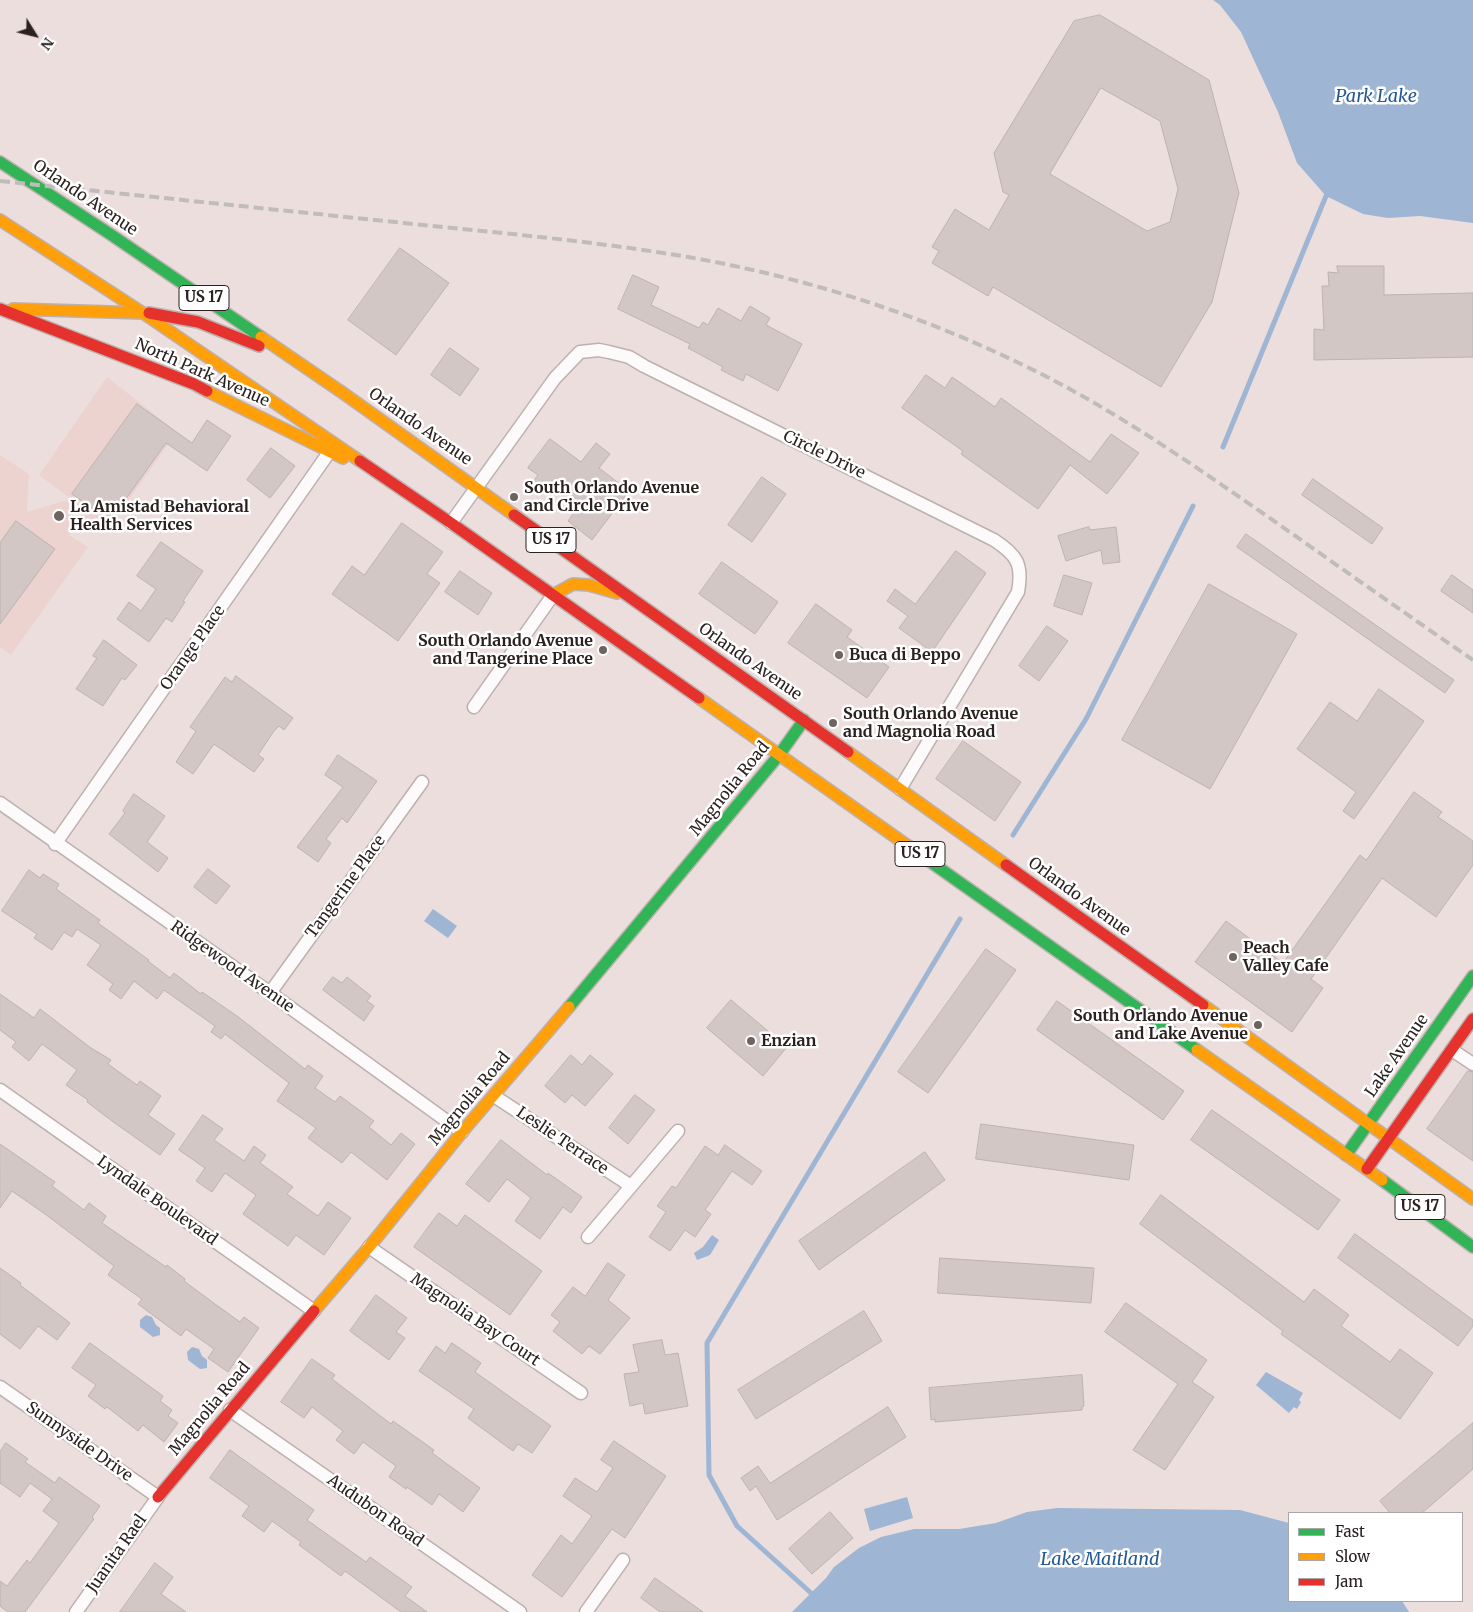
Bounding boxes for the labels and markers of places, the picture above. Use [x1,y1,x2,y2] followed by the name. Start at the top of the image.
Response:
[524,478,699,516] place label: South Orlando Avenue and Circle Drive
[508,491,520,503] marker: South Orlando Avenue and Circle Drive
[70,497,249,535] place label: La Amistad Behavioral Health Services
[52,509,66,523] marker: La Amistad Behavioral Health Services
[418,631,593,669] place label: South Orlando Avenue and Tangerine Place
[597,644,609,656] marker: South Orlando Avenue and Tangerine Place
[849,645,961,665] place label: Buca di Beppo
[833,649,845,661] marker: Buca di Beppo
[843,704,1018,742] place label: South Orlando Avenue and Magnolia Road
[827,717,839,729] marker: South Orlando Avenue and Magnolia Road
[1243,938,1329,976] place label: Peach Valley Cafe
[1227,951,1239,963] marker: Peach Valley Cafe
[1073,1006,1248,1044] place label: South Orlando Avenue and Lake Avenue
[1252,1019,1264,1031] marker: South Orlando Avenue and Lake Avenue
[761,1031,816,1051] place label: Enzian
[745,1035,757,1047] marker: Enzian

